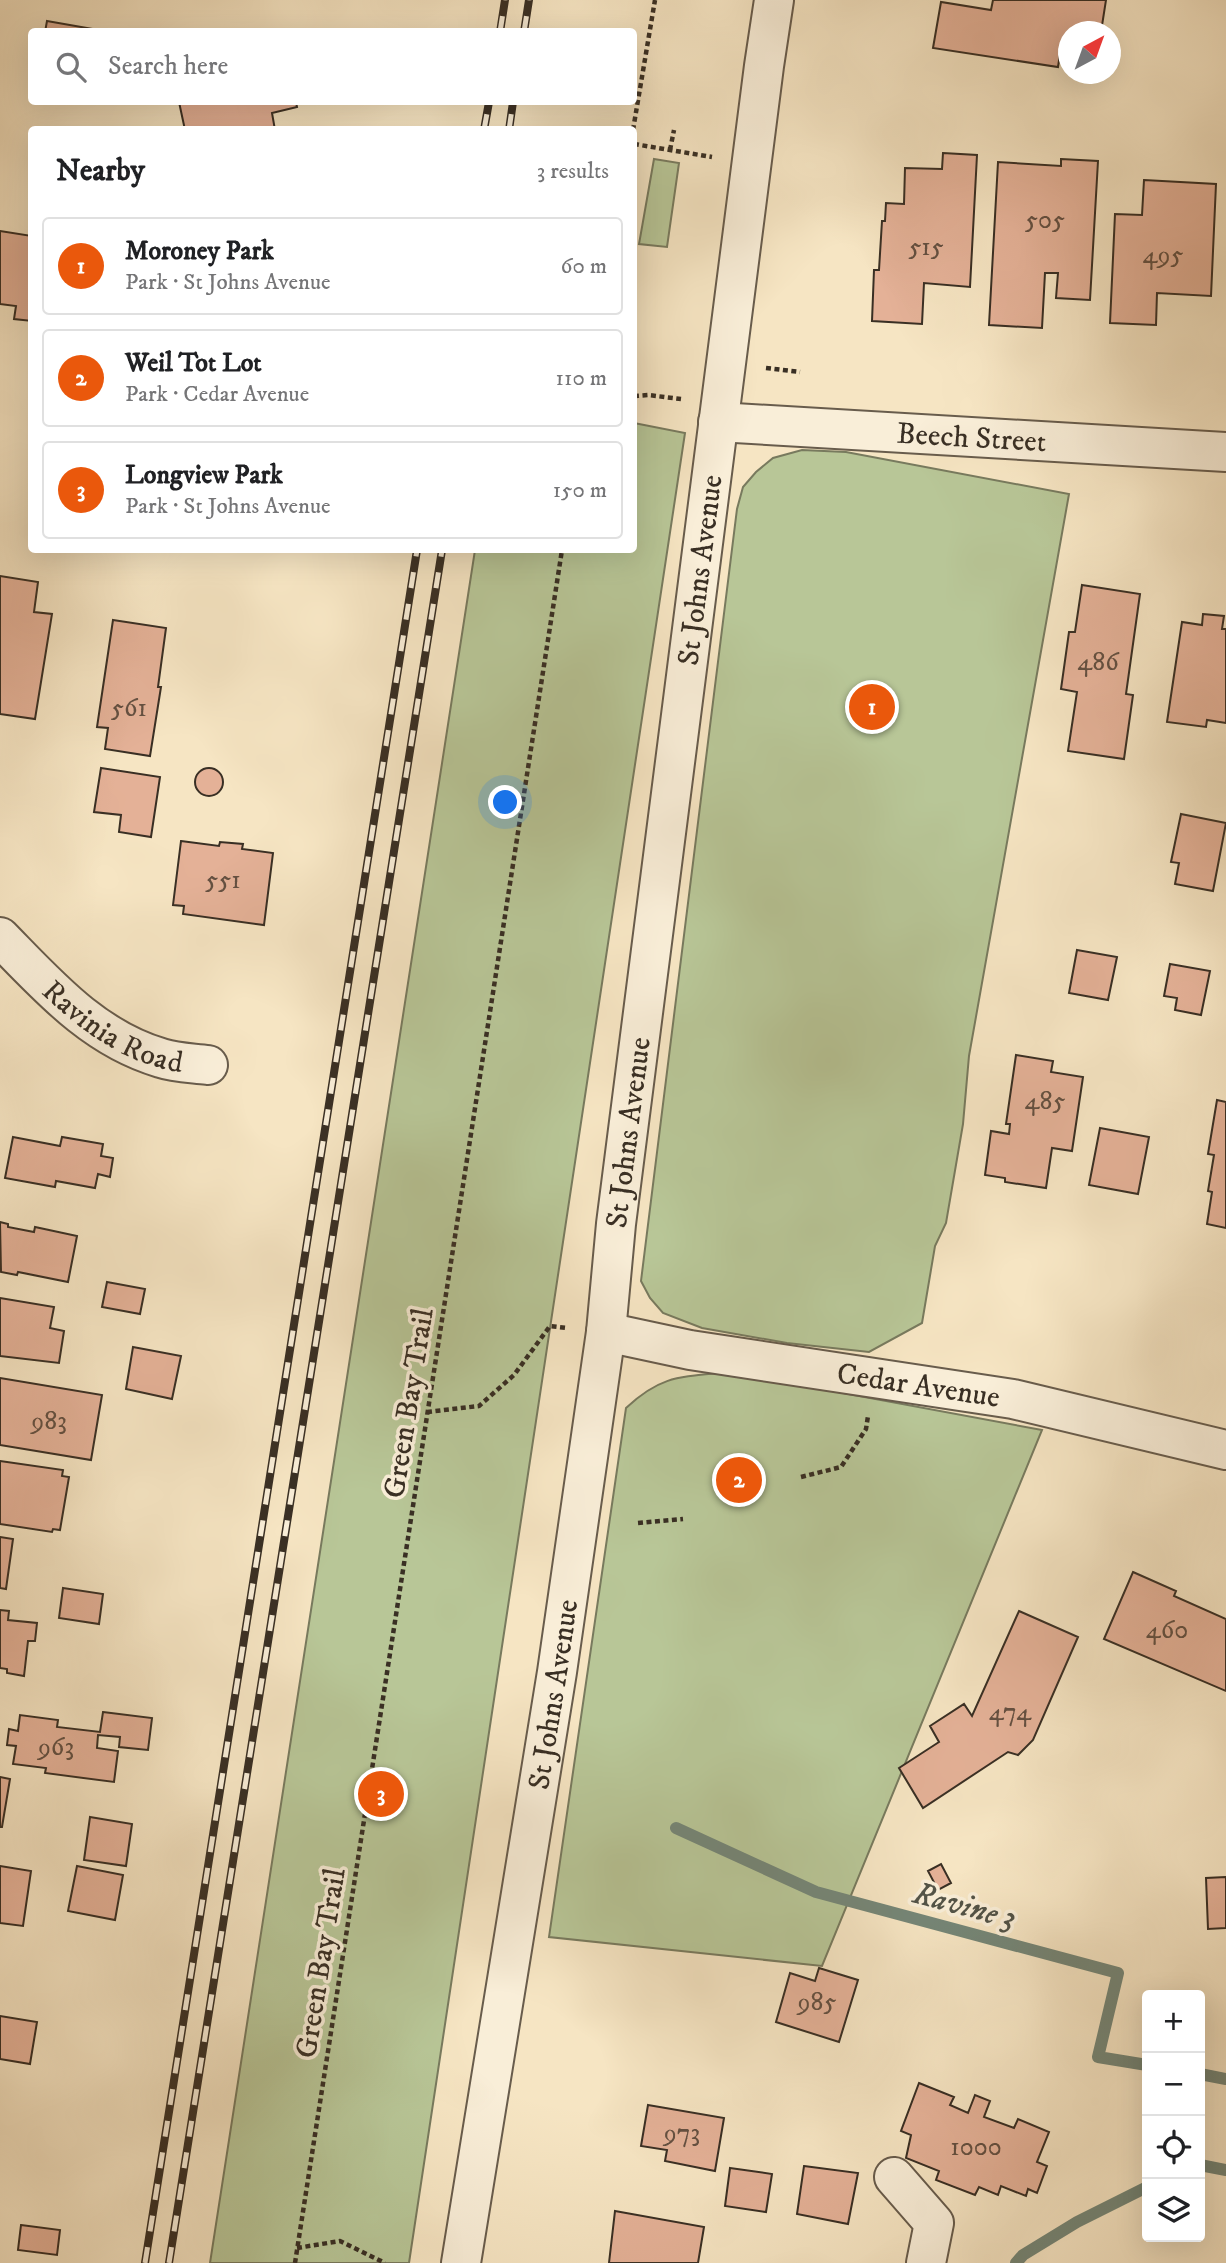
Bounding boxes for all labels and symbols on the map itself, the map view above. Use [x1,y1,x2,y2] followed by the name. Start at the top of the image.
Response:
[1058,21,1121,84] north arrow
[1025,204,1065,237] house number: 505
[908,231,944,264] house number: 515
[1143,239,1184,272] house number: 495
[896,416,1047,461] street label: Beech Street
[671,473,732,668] street label: St Johns Avenue
[1077,646,1120,679] house number: 486
[849,681,895,733] pin: 1
[111,692,147,725] house number: 561
[488,785,522,819] your location
[205,864,241,897] house number: 551
[34,973,186,1082] street label: Ravinia Road
[599,1035,660,1230] street label: St Johns Avenue
[1025,1085,1066,1118] house number: 485
[376,1306,443,1501] street label: Green Bay Trail
[834,1356,1002,1417] street label: Cedar Avenue
[29,1405,67,1438] house number: 983
[716,1454,762,1506] pin: 2
[521,1597,587,1792] street label: St Johns Avenue
[1146,1614,1188,1647] house number: 460
[989,1696,1032,1729] house number: 474
[36,1731,74,1764] house number: 963
[358,1768,404,1820] pin: 3
[288,1866,355,2061] street label: Green Bay Trail
[908,1874,1020,1940] water label: Ravine 3
[796,1986,837,2019] house number: 985
[662,2117,700,2150] house number: 973
[950,2131,1002,2164] house number: 1000

